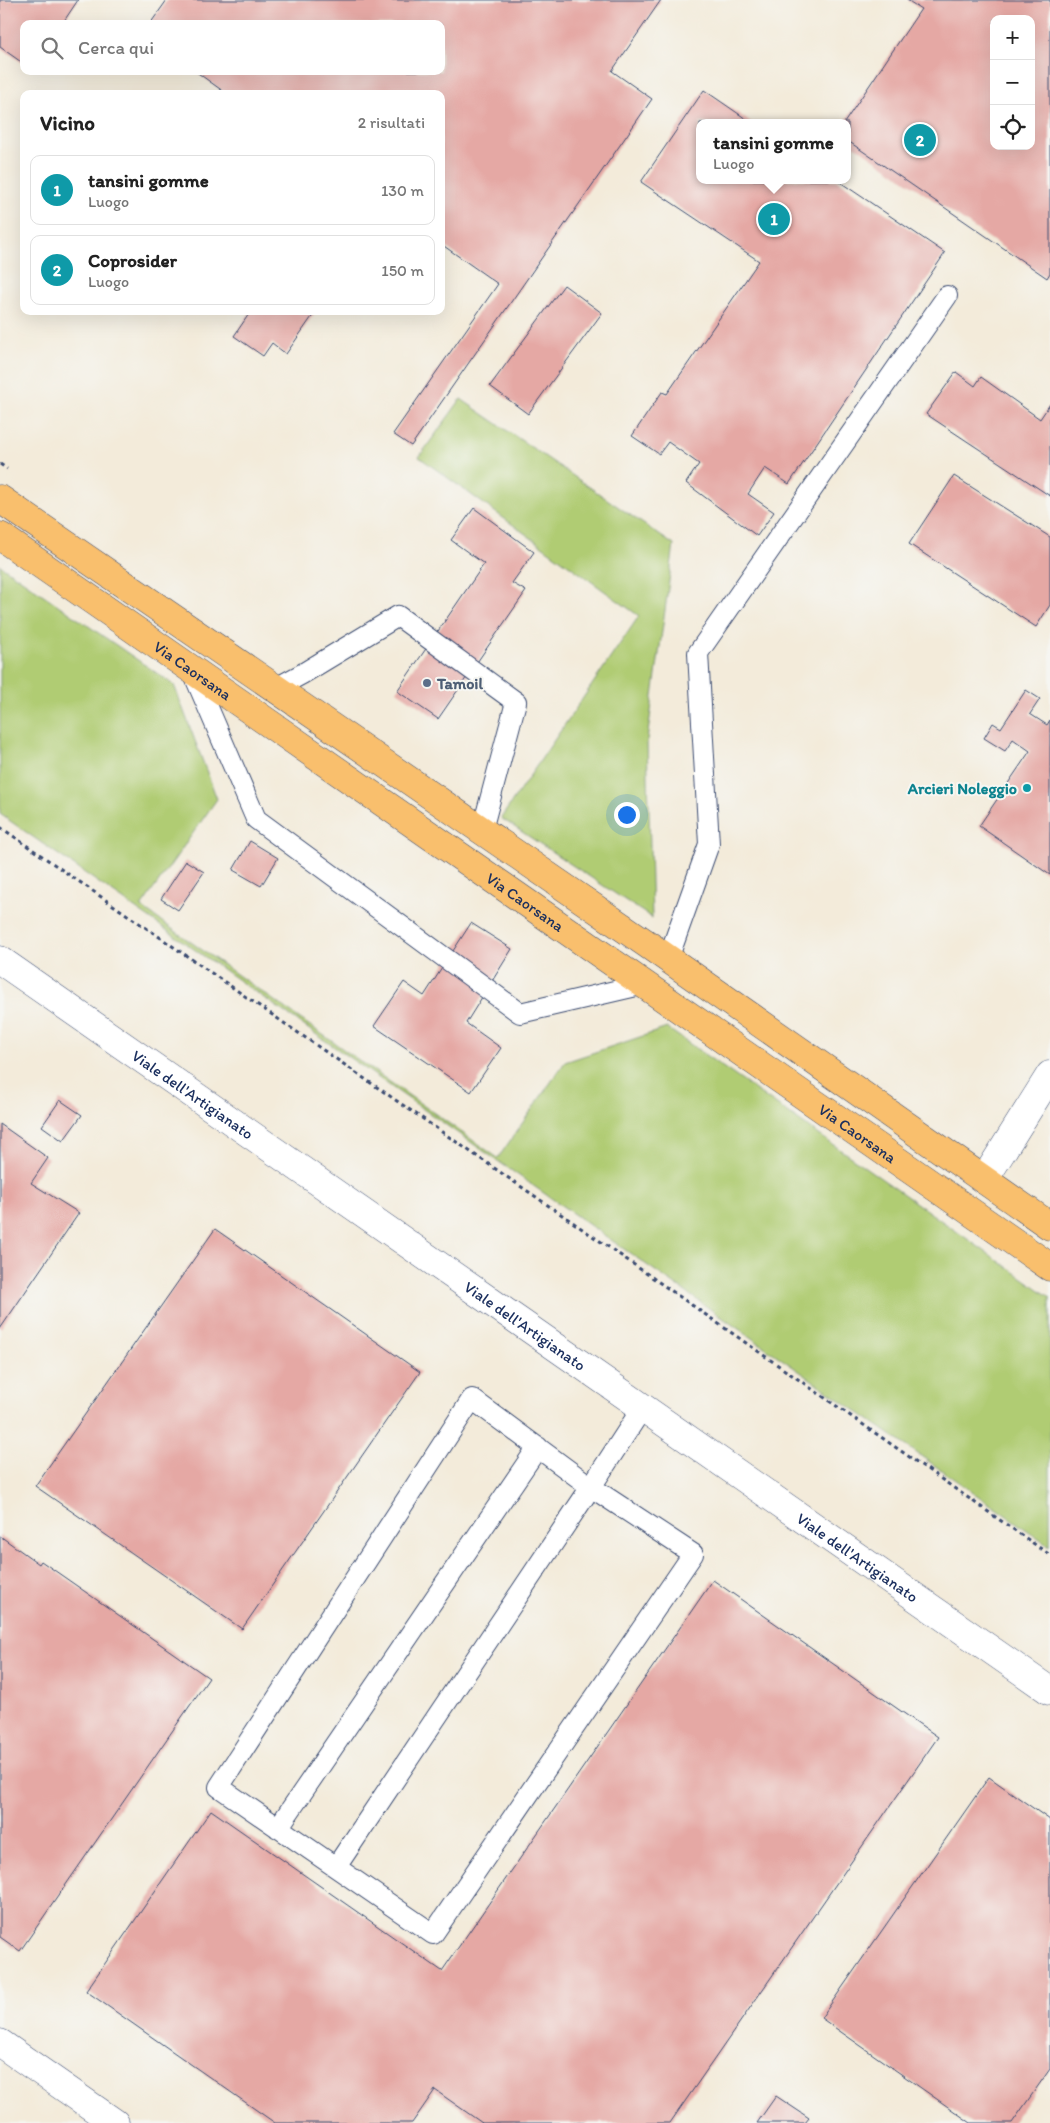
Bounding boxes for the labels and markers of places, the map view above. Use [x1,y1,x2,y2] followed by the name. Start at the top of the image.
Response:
[904,121,936,159] pin: 2
[758,200,790,238] pin: 1
[436,674,483,693] place label: Tamoil
[421,677,433,689] marker: Tamoil
[907,779,1017,799] place label: Arcieri Noleggio
[1021,782,1033,794] marker: Arcieri Noleggio

